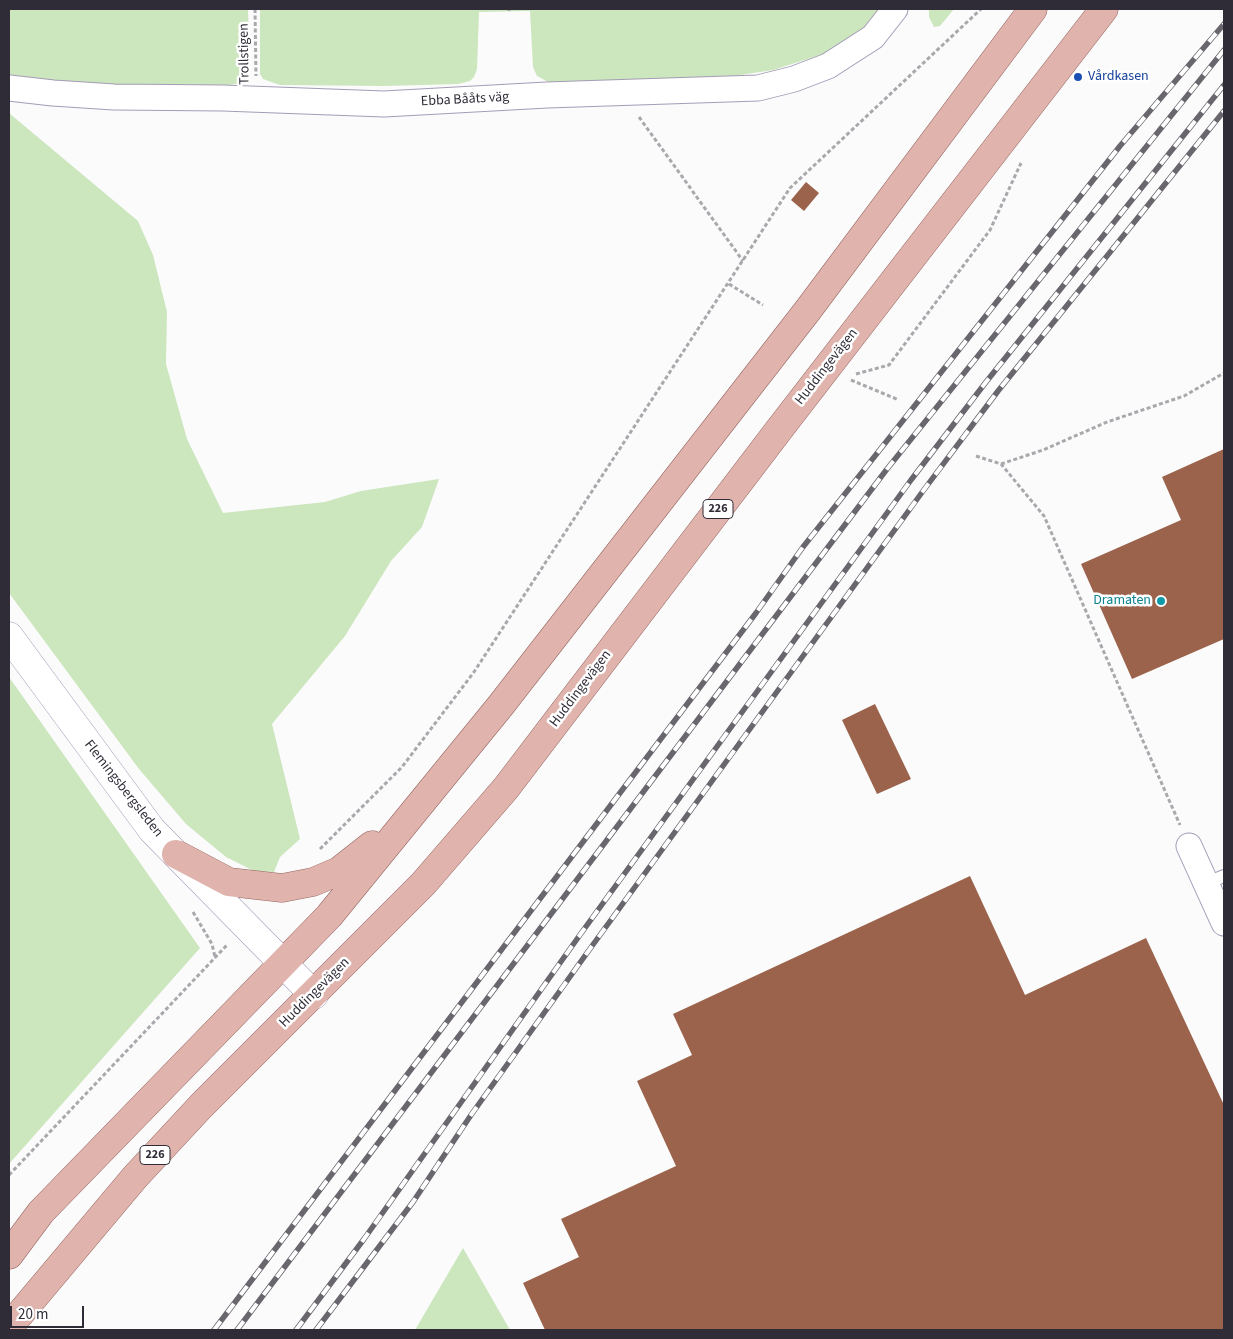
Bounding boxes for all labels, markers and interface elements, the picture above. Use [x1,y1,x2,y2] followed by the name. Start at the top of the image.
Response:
[236,23,254,85] street label: Trollstigen
[1088,69,1149,85] place label: Vårdkasen
[1072,71,1084,83] marker: Vårdkasen
[420,89,510,111] street label: Ebba Bååts väg
[792,326,862,408] street label: Huddingevägen
[703,499,733,518] road number: 226
[1093,593,1151,609] place label: Dramaten
[1155,595,1167,607] marker: Dramaten
[547,647,615,731] street label: Huddingevägen
[80,737,166,841] street label: Flemingsbergsleden
[277,955,353,1031] street label: Huddingevägen
[140,1146,170,1164] road number: 226
[12,1296,86,1328] scale bar
[18,1304,48,1325] text: 20 m

